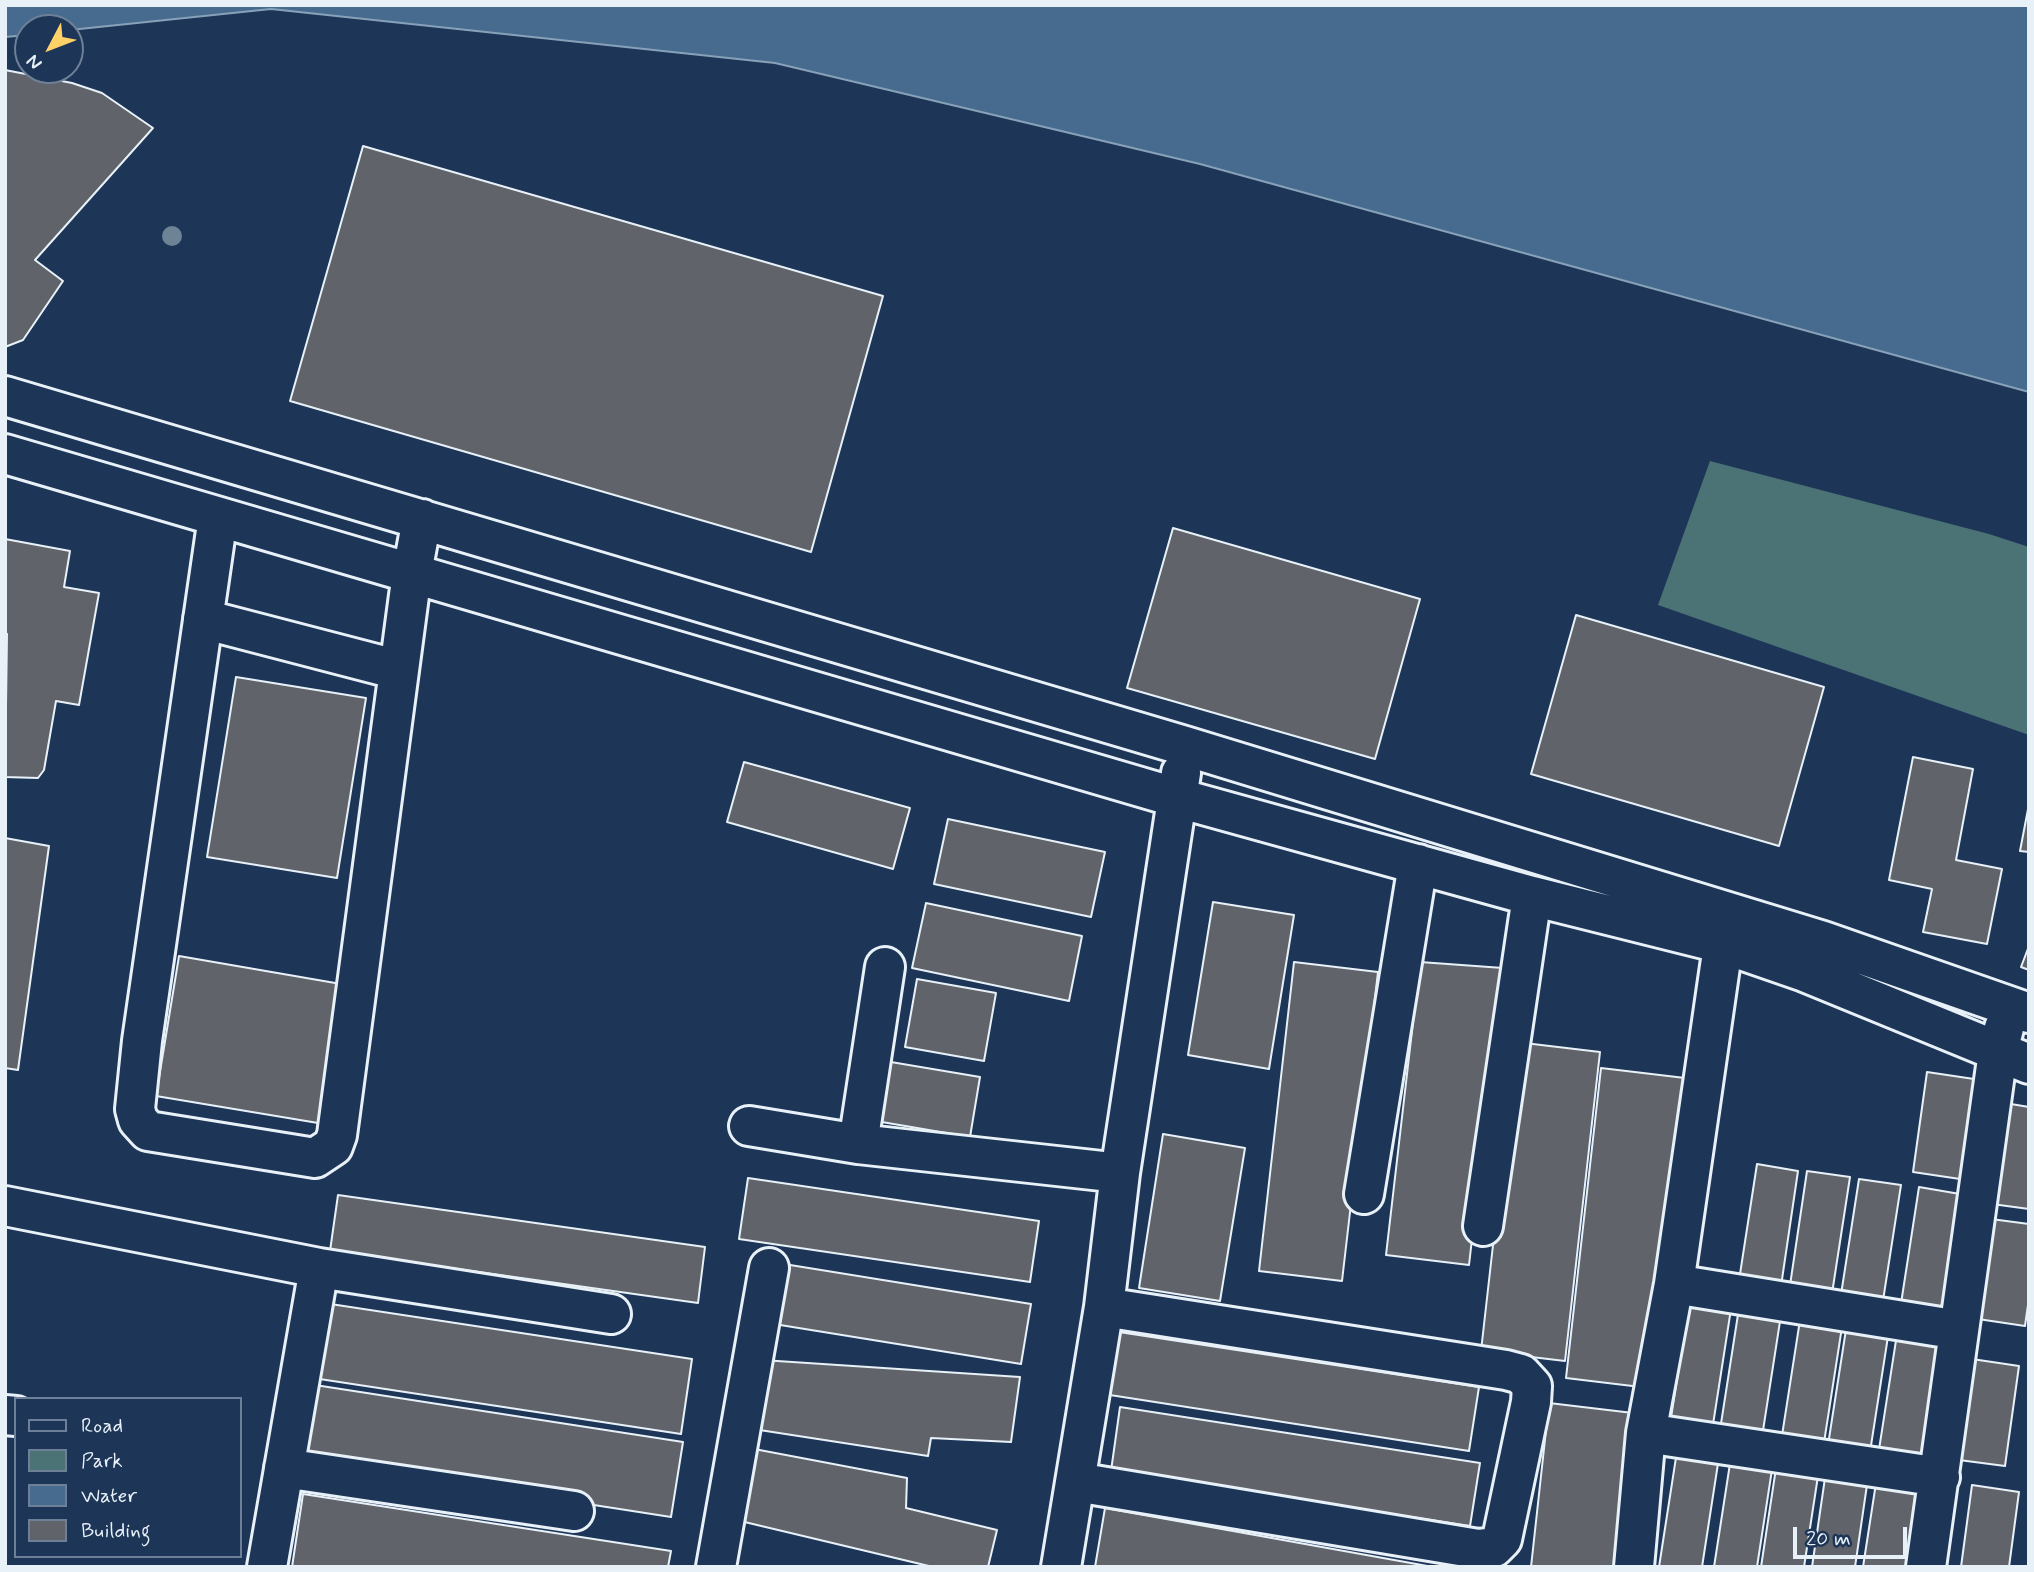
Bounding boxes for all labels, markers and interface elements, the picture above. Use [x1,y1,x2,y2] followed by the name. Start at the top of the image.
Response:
[14,14,84,84] north arrow
[21,49,48,75] text: N
[14,1397,242,1558] legend
[81,1412,123,1440] text: Road
[81,1447,123,1475] text: Park
[81,1482,137,1510] text: Water
[1796,1512,1910,1556] scale bar
[81,1517,151,1545] text: Building
[1806,1525,1851,1553] text: 20 m

